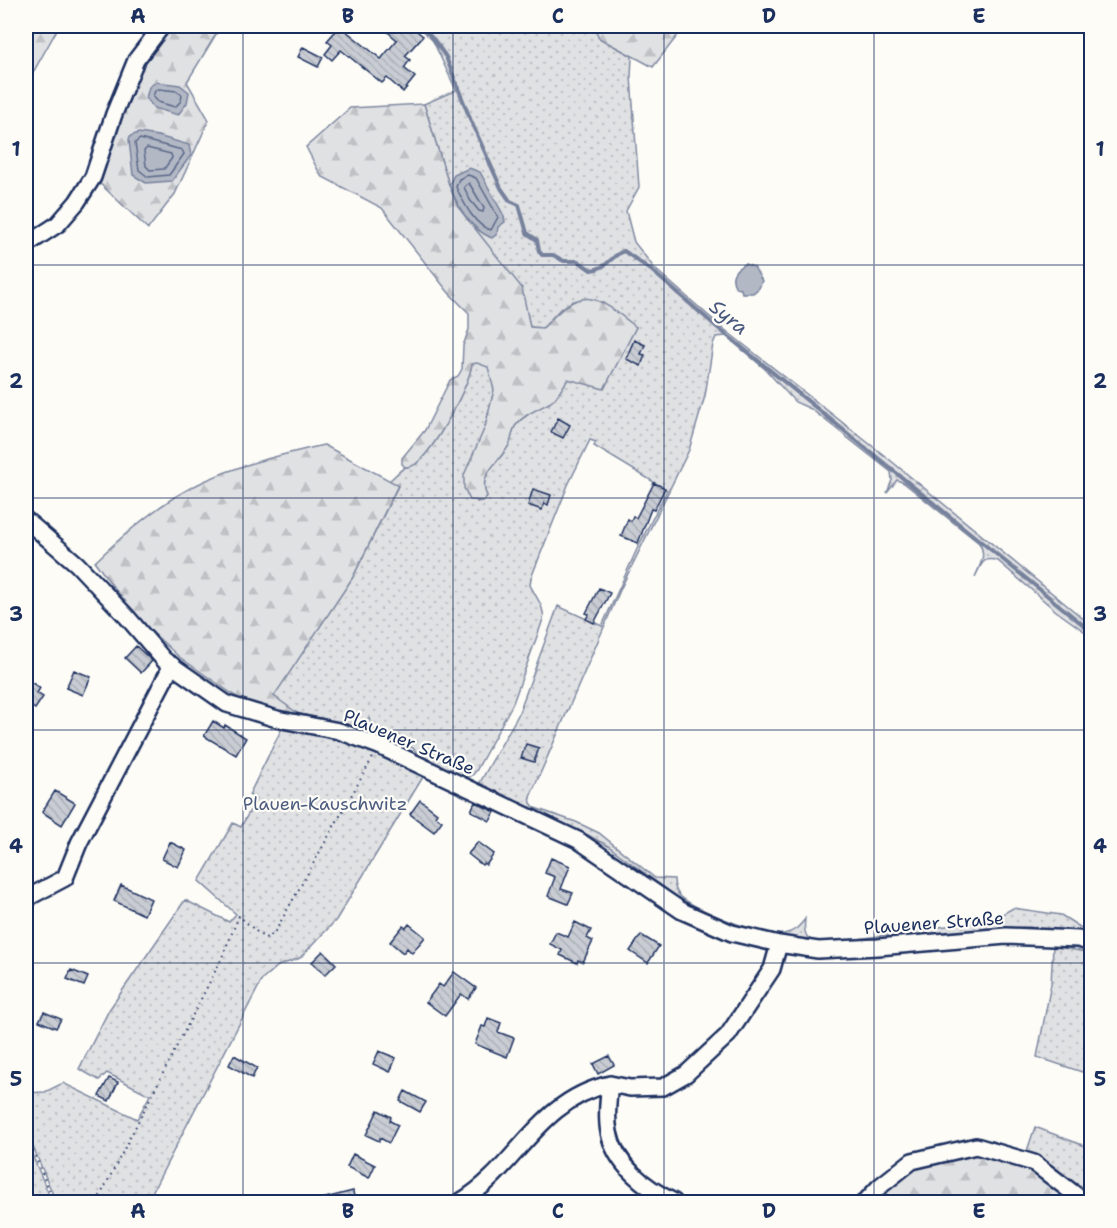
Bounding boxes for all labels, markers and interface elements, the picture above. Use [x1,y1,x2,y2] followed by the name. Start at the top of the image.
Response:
[130,3,146,29] text: A
[342,3,354,29] text: B
[552,3,564,29] text: C
[762,3,776,29] text: D
[972,3,986,29] text: E
[11,136,21,162] text: 1
[1095,136,1105,162] text: 1
[704,293,754,341] water label: Syra
[9,368,23,394] text: 2
[1093,368,1107,394] text: 2
[9,601,23,627] text: 3
[1093,601,1107,627] text: 3
[340,704,478,780] street label: Plauener Straße
[243,792,407,816] park label: Plauen-Kauschwitz
[9,833,23,859] text: 4
[1093,833,1107,859] text: 4
[863,906,1005,940] street label: Plauener Straße
[10,1066,22,1092] text: 5
[1094,1066,1106,1092] text: 5
[130,1198,146,1224] text: A
[342,1198,354,1224] text: B
[552,1198,564,1224] text: C
[762,1198,776,1224] text: D
[972,1198,986,1224] text: E

